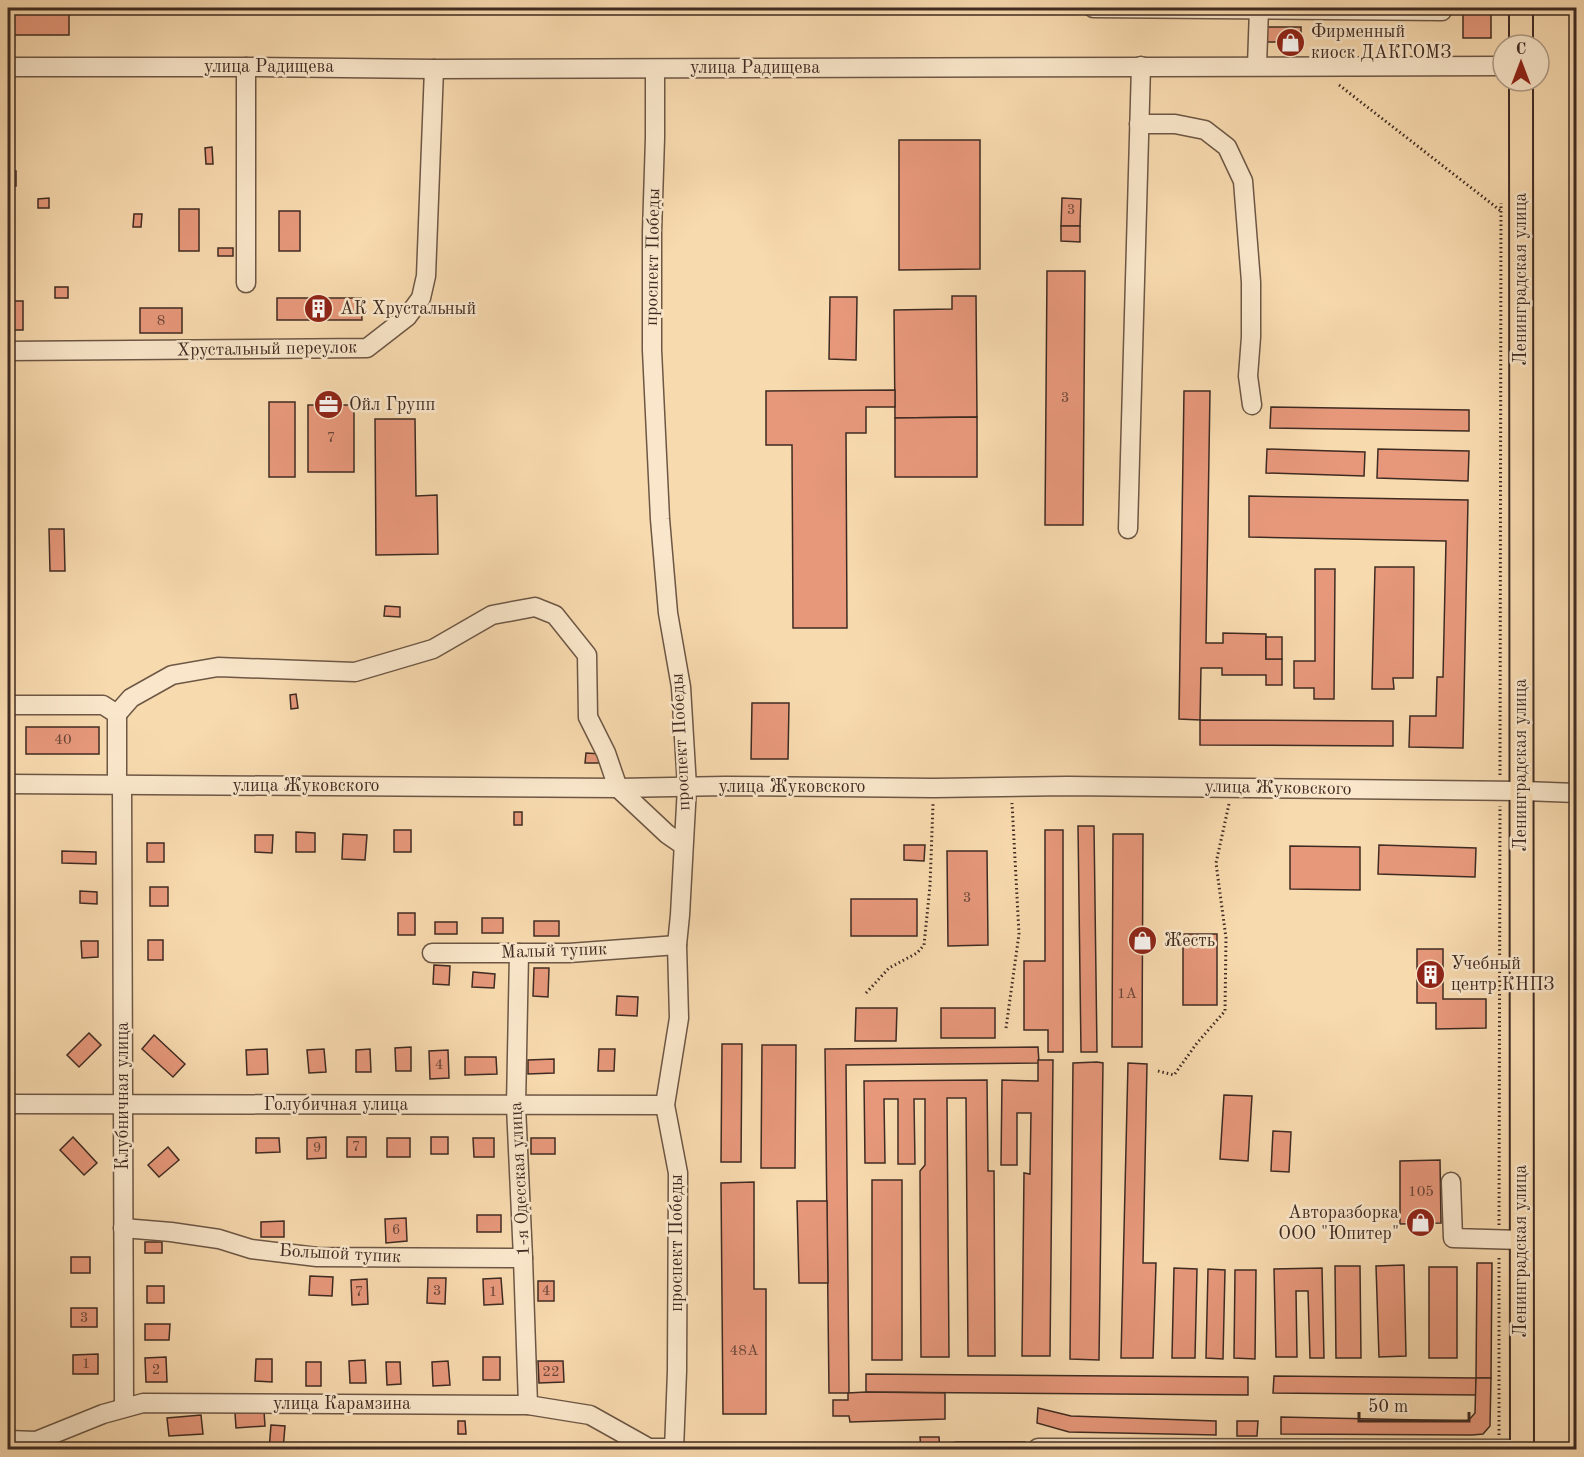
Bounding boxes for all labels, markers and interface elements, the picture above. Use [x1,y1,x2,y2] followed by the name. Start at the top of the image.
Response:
[1311,23,1451,62] place label: Фирменный киоск ДАКГОМЗ
[1274,26,1306,58] shop icon: Фирменный киоск ДАКГОМЗ
[1491,33,1551,93] north arrow
[1516,42,1526,58] text: С
[204,58,334,76] street label: улица Радищева
[690,59,820,77] street label: улица Радищева
[643,188,663,326] street label: проспект Победы
[1512,192,1530,365] street label: Ленинградская улица
[1067,203,1075,218] house number: 3
[303,293,335,325] building icon: АК Хрустальный
[340,300,476,318] place label: АК Хрустальный
[157,314,165,329] house number: 8
[177,338,357,360] street label: Хрустальный переулок
[312,389,344,421] office icon: Ойл Групп
[1061,391,1069,406] house number: 3
[349,396,435,414] place label: Ойл Групп
[327,431,335,446] house number: 7
[668,673,694,811] street label: проспект Победы
[1512,678,1530,851] street label: Ленинградская улица
[54,733,72,748] house number: 40
[232,777,380,795] street label: улица Жуковского
[718,778,866,796] street label: улица Жуковского
[1204,778,1352,798] street label: улица Жуковского
[963,891,971,906] house number: 3
[1127,925,1159,957] shop icon: Жесть
[1164,932,1215,950] place label: Жесть
[501,940,607,962] street label: Малый тупик
[1451,955,1555,994] place label: Учебный центр КНПЗ
[1414,958,1446,990] building icon: Учебный центр КНПЗ
[1117,987,1138,1002] house number: 1А
[114,1022,132,1170] street label: Клубничная улица
[435,1058,443,1073] house number: 4
[264,1096,408,1114] street label: Голубичная улица
[507,1101,533,1257] street label: 1-я Одесская улица
[352,1140,360,1155] house number: 7
[313,1141,321,1156] house number: 9
[1512,1164,1530,1337] street label: Ленинградская улица
[668,1174,686,1312] street label: проспект Победы
[1408,1185,1434,1200] house number: 105
[1278,1204,1399,1243] place label: Авторазборка ООО "Юпитер"
[1404,1207,1436,1239] shop icon: Авторазборка ООО "Юпитер"
[392,1223,400,1238] house number: 6
[279,1242,401,1266] street label: Большой тупик
[433,1284,441,1299] house number: 3
[542,1284,550,1299] house number: 4
[355,1285,363,1300] house number: 7
[489,1285,497,1300] house number: 1
[80,1311,88,1326] house number: 3
[730,1344,759,1359] house number: 48А
[82,1357,90,1372] house number: 1
[152,1363,160,1378] house number: 2
[542,1365,560,1380] house number: 22
[1359,1385,1468,1423] scale bar
[273,1395,411,1413] street label: улица Карамзина
[1368,1398,1408,1416] text: 50 m

